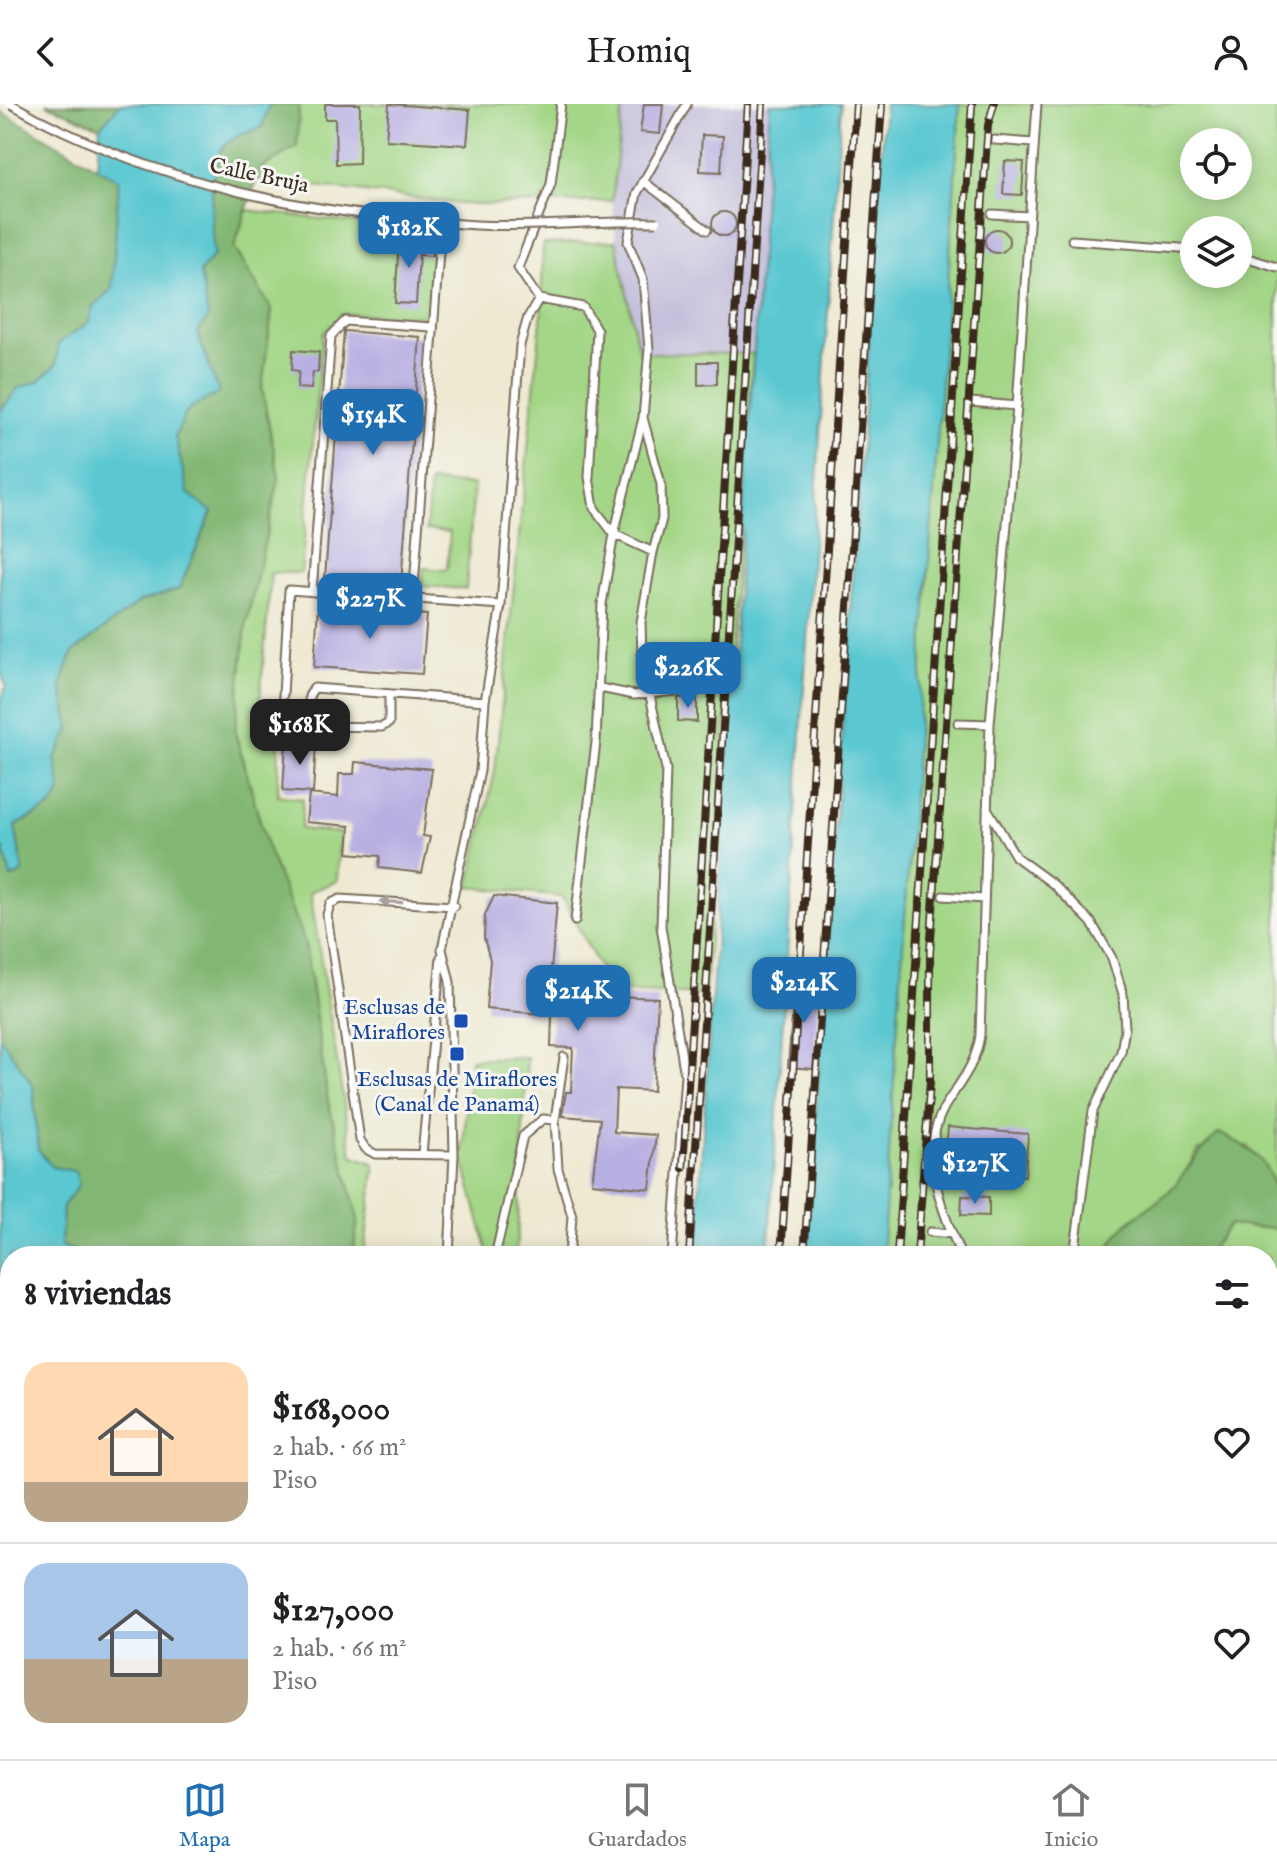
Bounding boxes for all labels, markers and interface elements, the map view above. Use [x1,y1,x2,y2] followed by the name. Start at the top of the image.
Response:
[586,29,691,75] text: Homiq
[24,30,68,74] icon: back
[1209,30,1253,74] icon: person
[1180,128,1252,288] map controls
[1180,128,1252,200] button: locate
[207,152,312,200] street label: Calle Bruja
[353,202,465,270] pin: $182K
[376,211,442,244] text: $182K
[1180,216,1252,288] button: layers
[317,389,429,457] pin: $154K
[341,398,405,431] text: $154K
[314,573,426,641] pin: $227K
[335,582,405,615] text: $227K
[632,642,744,710] pin: $226K
[654,651,722,684] text: $226K
[244,699,356,767] pin: $168K
[268,708,332,741] text: $168K
[378,896,403,909] one-way arrow
[748,957,860,1025] pin: $214K
[522,965,634,1033] pin: $214K
[770,966,838,999] text: $214K
[544,974,612,1007] text: $214K
[344,994,445,1047] place label: Esclusas de Miraflores
[452,1012,470,1030] marker: Esclusas de Miraflores
[448,1045,466,1063] marker: Esclusas de Miraflores (Canal de Panamá)
[357,1066,557,1119] place label: Esclusas de Miraflores (Canal de Panamá)
[919,1138,1031,1206] pin: $127K
[942,1147,1008,1180] text: $127K
[1210,1272,1254,1316] icon: filters
[24,1273,171,1316] text: 8 viviendas
[272,1388,390,1431] text: $168,000
[88,1394,184,1490] icon: home
[1210,1420,1254,1464] icon: heart
[272,1431,406,1464] text: 2 hab. · 66 m²
[272,1464,317,1497] text: Piso
[272,1589,394,1632] text: $127,000
[88,1595,184,1691] icon: home
[1210,1621,1254,1665] icon: heart
[272,1632,406,1665] text: 2 hab. · 66 m²
[272,1665,317,1698] text: Piso
[179,1778,230,1854] tab: Mapa
[588,1778,687,1854] tab: Guardados
[1044,1778,1098,1854] tab: Inicio

